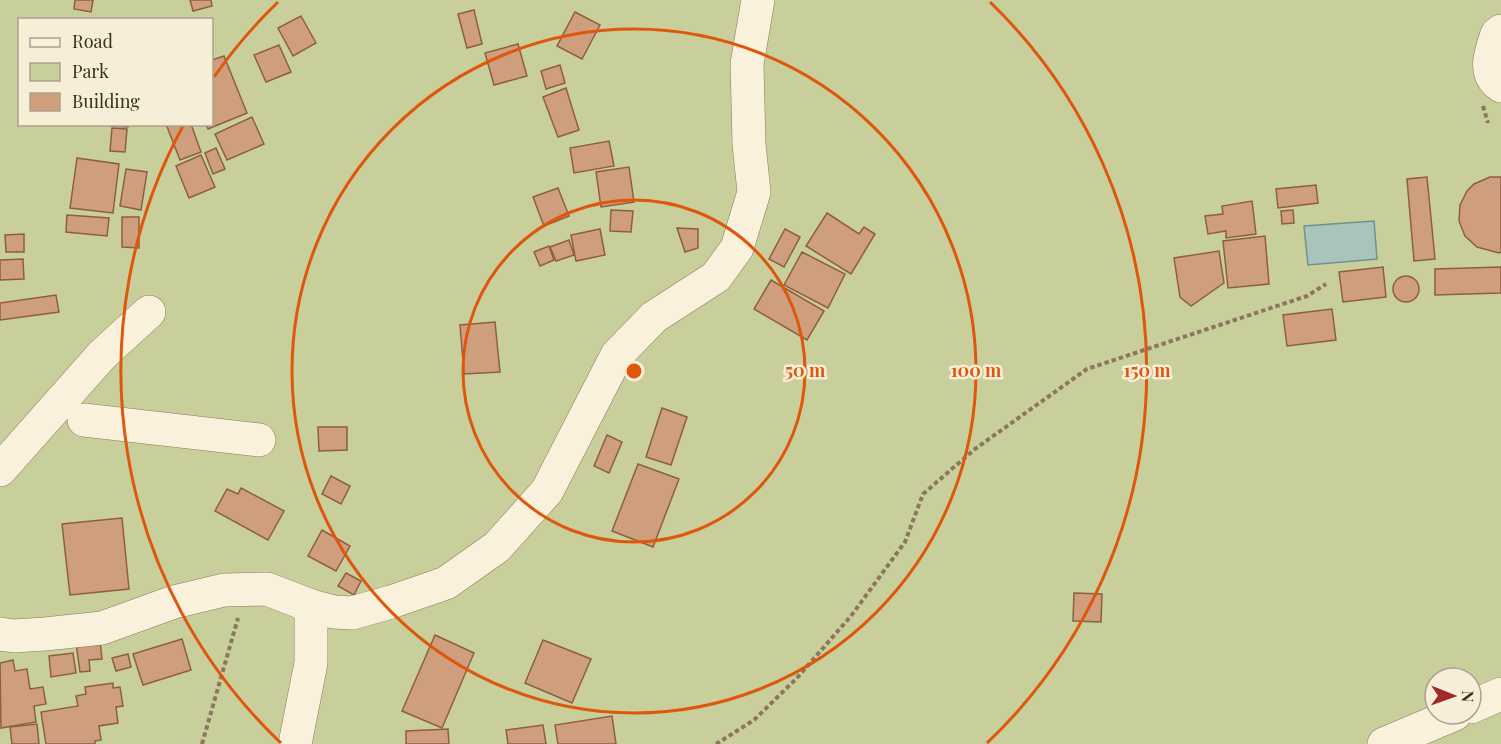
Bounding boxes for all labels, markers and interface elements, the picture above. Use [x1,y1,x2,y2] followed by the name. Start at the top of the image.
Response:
[18,18,213,126] legend
[72,29,113,53] text: Road
[72,59,109,83] text: Park
[72,89,140,113] text: Building
[785,358,826,382] text: 50 m
[951,358,1002,382] text: 100 m
[1123,358,1171,382] text: 150 m
[624,361,644,381] centre of rings
[1423,666,1483,726] north arrow
[1458,690,1479,703] text: N

